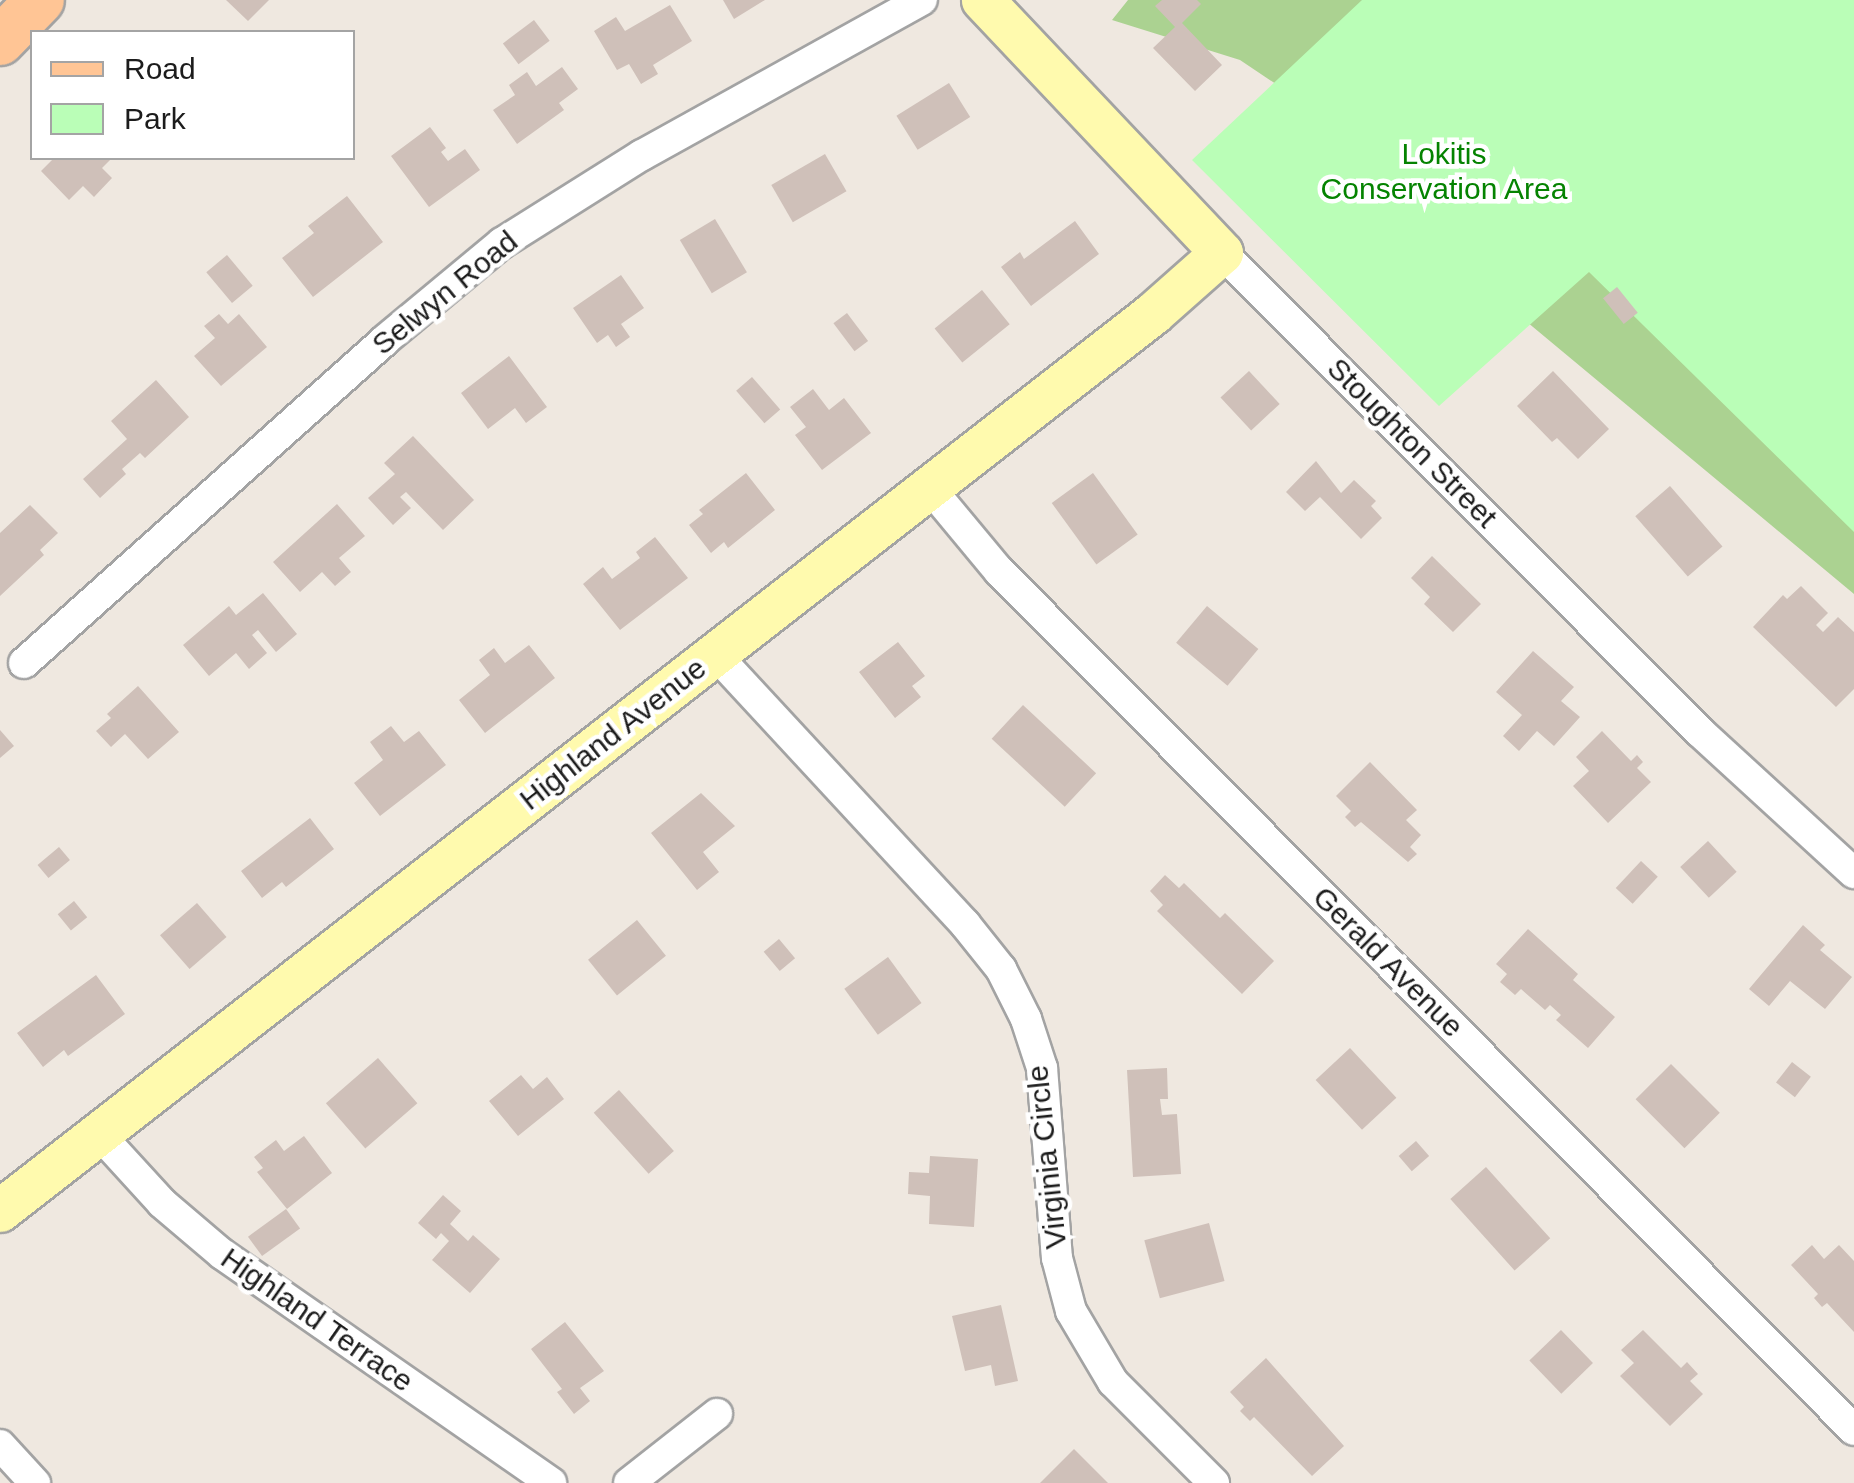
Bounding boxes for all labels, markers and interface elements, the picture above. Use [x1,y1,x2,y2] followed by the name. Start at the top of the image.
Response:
[30,30,355,160] legend
[124,52,196,85] text: Road
[124,102,186,135] text: Park
[1320,136,1568,206] park label: Lokitis Conservation Area
[365,223,525,363] street label: Selwyn Road
[1320,351,1504,535] street label: Stoughton Street
[512,650,714,818] street label: Highland Avenue
[1305,879,1471,1045] street label: Gerald Avenue
[1019,1063,1075,1251] street label: Virginia Circle
[214,1240,420,1400] street label: Highland Terrace

